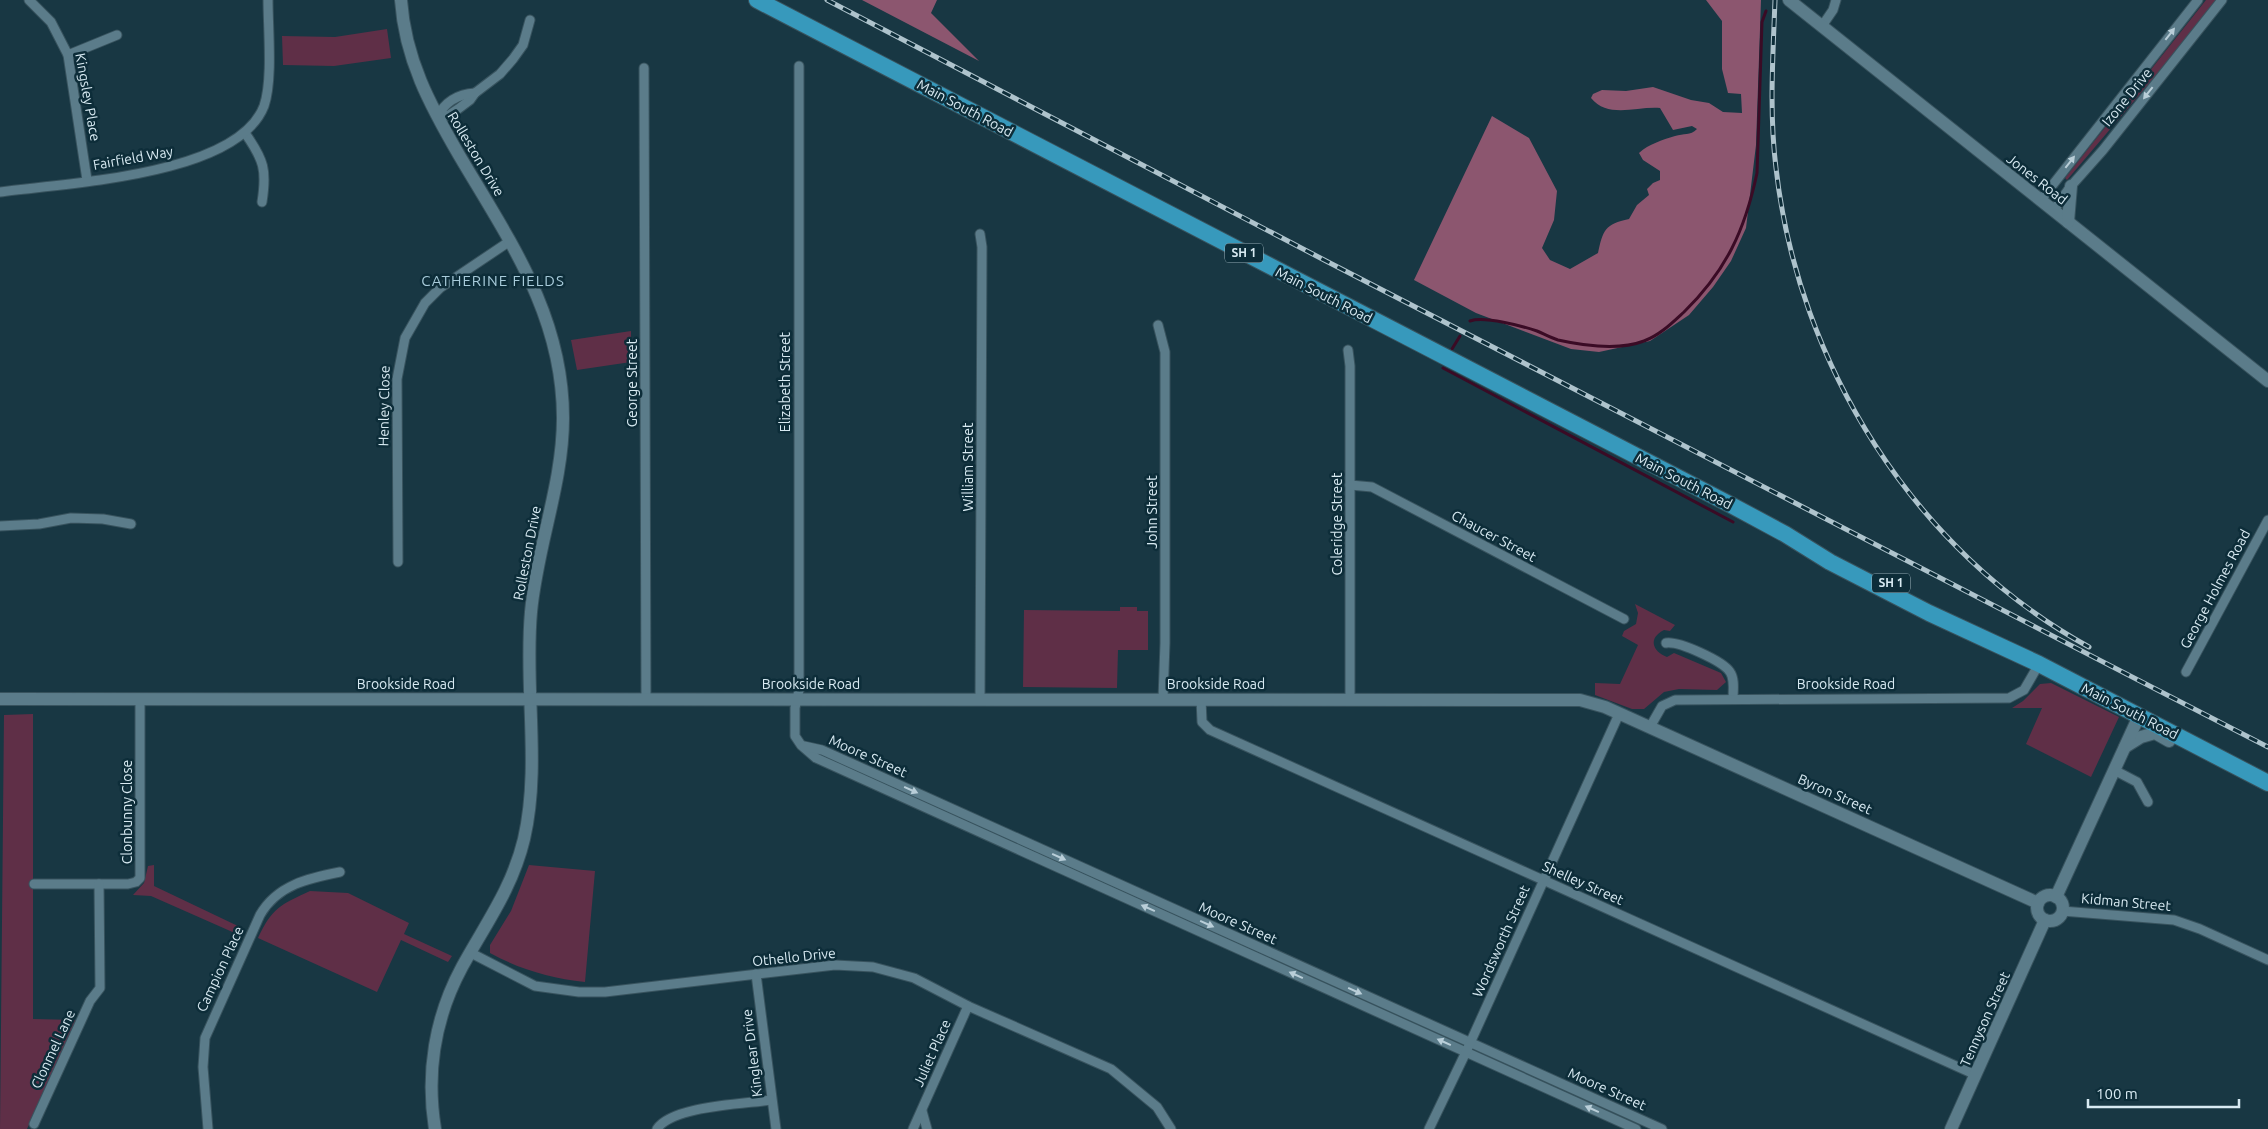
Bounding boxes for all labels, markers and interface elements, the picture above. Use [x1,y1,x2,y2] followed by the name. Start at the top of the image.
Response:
[2165,28,2176,41] one-way arrow
[72,52,104,142] street label: Kingsley Place
[2099,65,2155,129] street label: Izone Drive
[914,76,1016,140] street label: Main South Road
[2143,86,2154,99] one-way arrow
[444,109,508,199] street label: Rolleston Drive
[92,143,174,173] street label: Fairfield Way
[2004,150,2070,208] street label: Jones Road
[2064,156,2075,169] one-way arrow
[1225,244,1263,262] road number: SH 1
[1273,264,1375,326] street label: Main South Road
[421,272,565,289] district label: CATHERINE FIELDS
[777,331,793,432] street label: Elizabeth Street
[624,338,640,427] street label: George Street
[375,365,393,447] street label: Henley Close
[960,422,976,511] street label: William Street
[1633,450,1735,512] street label: Main South Road
[1329,472,1345,576] street label: Coleridge Street
[1144,475,1160,549] street label: John Street
[510,504,544,602] street label: Rolleston Drive
[1449,507,1540,565] street label: Chaucer Street
[2177,527,2253,651] street label: George Holmes Road
[1872,574,1910,592] road number: SH 1
[357,676,455,692] street label: Brookside Road
[762,676,860,692] street label: Brookside Road
[1167,676,1265,692] street label: Brookside Road
[1797,676,1895,692] street label: Brookside Road
[2079,680,2181,742] street label: Main South Road
[826,732,910,781] street label: Moore Street
[119,760,135,864] street label: Clonbunny Close
[1795,771,1875,818] street label: Byron Street
[903,785,918,794] one-way arrow
[1052,853,1066,861] one-way arrow
[1540,858,1627,908] street label: Shelley Street
[1469,882,1533,999] street label: Wordsworth Street
[2080,890,2172,914] street label: Kidman Street
[1196,899,1280,948] street label: Moore Street
[1141,904,1155,912] one-way arrow
[1200,920,1214,928] one-way arrow
[193,924,247,1014] street label: Campion Place
[751,945,837,969] street label: Othello Drive
[1957,969,2013,1069] street label: Tennyson Street
[1289,971,1303,979] one-way arrow
[1348,987,1362,995] one-way arrow
[28,1007,78,1091] street label: Clonmel Lane
[739,1008,765,1098] street label: Kinglear Drive
[910,1017,954,1089] street label: Juliet Place
[1437,1038,1451,1046] one-way arrow
[1565,1065,1649,1114] street label: Moore Street
[2088,1076,2239,1108] scale bar
[2096,1085,2138,1102] text: 100 m
[1585,1104,1599,1112] one-way arrow

